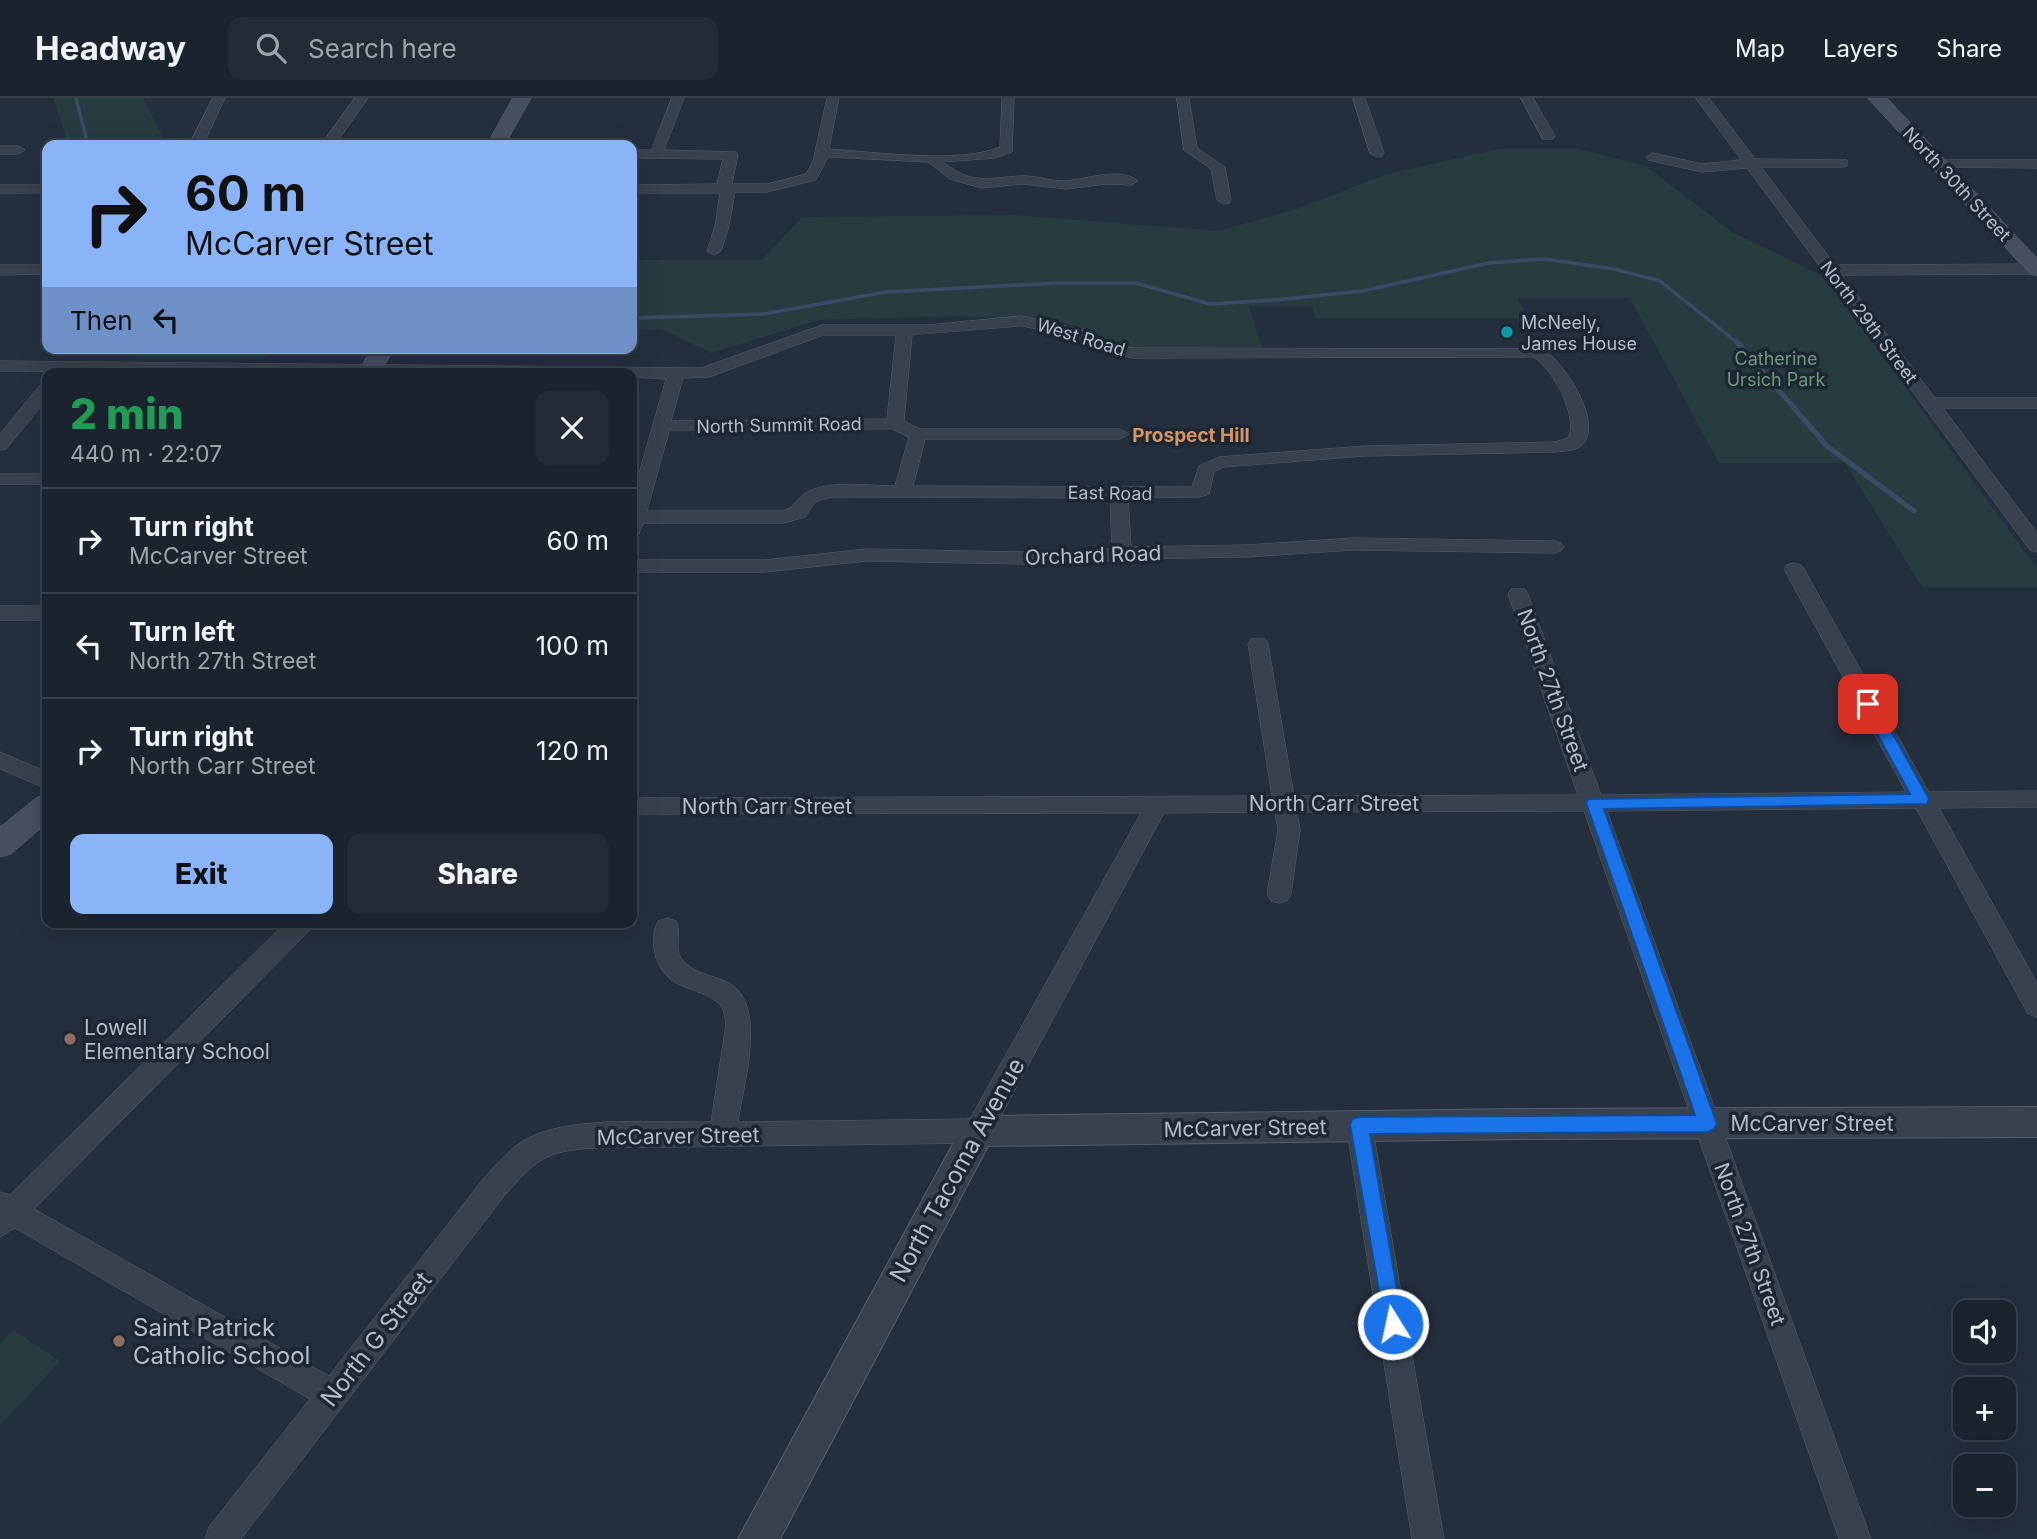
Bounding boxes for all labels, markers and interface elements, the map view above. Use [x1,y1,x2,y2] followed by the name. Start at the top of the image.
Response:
[228,17,718,80] search box
[35,28,186,68] text: Headway
[252,29,290,67] icon: search
[308,33,457,64] text: Search here
[1735,34,1785,63] text: Map
[1823,34,1898,63] text: Layers
[1936,34,2002,63] text: Share
[1899,123,2015,245] street label: North 30th Street
[185,164,306,223] text: 60 m
[70,168,161,259] icon: right
[185,224,433,263] text: McCarver Street
[1816,257,1922,387] street label: North 29th Street
[147,301,185,339] icon: left
[70,305,133,336] text: Then
[1521,312,1637,354] place label: McNeely, James House
[1034,314,1128,360] street label: West Road
[1499,324,1515,340] marker: McNeely, James House
[1727,348,1825,390] park label: Catherine Ursich Park
[70,388,184,439] text: 2 min
[535,391,609,465] button: close
[696,413,862,437] street label: North Summit Road
[1132,424,1250,447] district label: Prospect Hill
[70,440,222,468] text: 440 m · 22:07
[1067,482,1153,504] street label: East Road
[129,511,254,542] text: Turn right
[70,522,108,560] icon: right
[546,525,609,556] text: 60 m
[1024,540,1162,570] street label: Orchard Road
[129,542,308,570] text: McCarver Street
[1512,605,1594,775] street label: North 27th Street
[129,616,235,647] text: Turn left
[70,627,108,665] icon: left
[536,630,609,661] text: 100 m
[129,647,316,675] text: North 27th Street
[1838,674,1898,734] pin
[1849,685,1887,723] icon: arrive
[129,721,254,752] text: Turn right
[70,732,108,770] icon: right
[536,735,609,766] text: 120 m
[129,752,316,780] text: North Carr Street
[1249,791,1419,816] street label: North Carr Street
[682,794,852,819] street label: North Carr Street
[70,834,333,914] button: Exit
[347,834,609,914] button: Share
[84,1015,270,1064] place label: Lowell Elementary School
[62,1031,78,1047] marker: Lowell Elementary School
[883,1053,1031,1287] street label: North Tacoma Avenue
[1730,1111,1894,1136] street label: McCarver Street
[1163,1114,1327,1142] street label: McCarver Street
[596,1122,760,1150] street label: McCarver Street
[1709,1159,1791,1329] street label: North 27th Street
[314,1266,438,1412] street label: North G Street
[1356,1287,1430,1361] position arrow
[1953,1300,2016,1517] map controls
[1953,1300,2016,1363] button: sound
[133,1313,310,1370] place label: Saint Patrick Catholic School
[111,1333,127,1349] marker: Saint Patrick Catholic School
[1953,1377,2016,1440] button: +
[1953,1454,2016,1517] button: −

